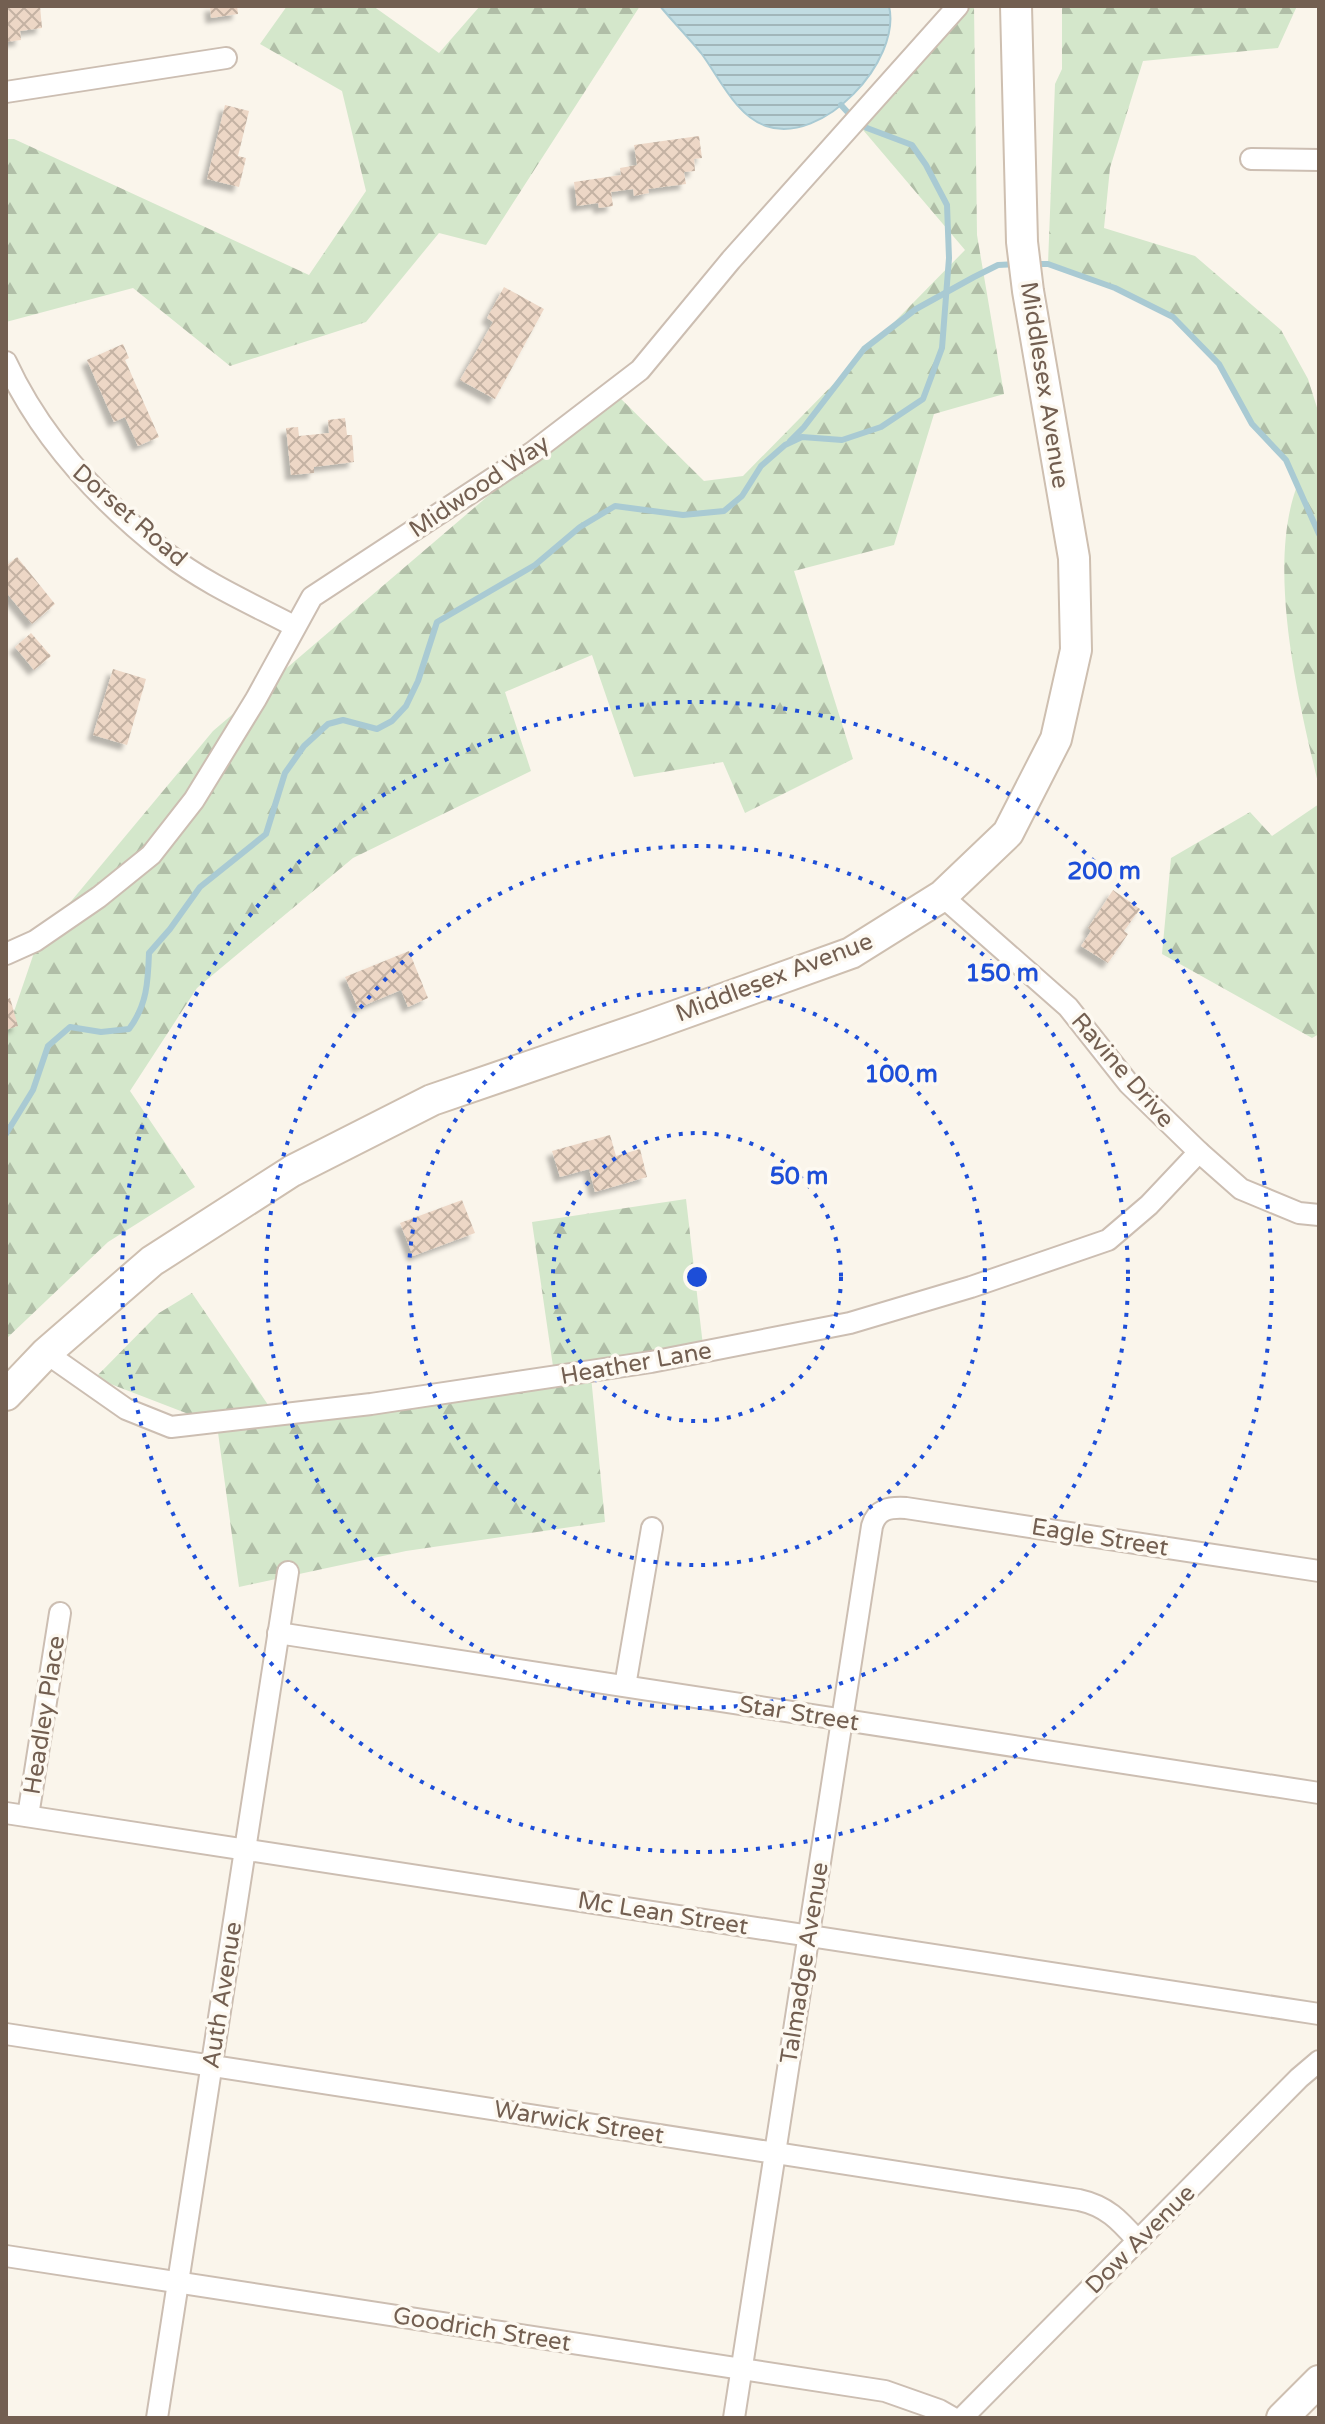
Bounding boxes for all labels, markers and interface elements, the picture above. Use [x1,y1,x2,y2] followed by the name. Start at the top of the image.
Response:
[1014,280,1075,490] street label: Middlesex Avenue
[404,429,555,544] street label: Midwood Way
[67,458,193,573] street label: Dorset Road
[1067,857,1141,886] text: 200 m
[671,927,877,1028] street label: Middlesex Avenue
[965,959,1039,988] text: 150 m
[1065,1007,1180,1134] street label: Ravine Drive
[864,1060,938,1089] text: 100 m
[770,1162,828,1191] text: 50 m
[683,1263,711,1291] centre of rings
[558,1336,714,1391] street label: Heather Lane
[1029,1512,1170,1563] street label: Eagle Street
[18,1634,71,1797] street label: Headley Place
[737,1690,861,1737] street label: Star Street
[774,1860,835,2066] street label: Talmadge Avenue
[576,1886,750,1941] street label: Mc Lean Street
[197,1920,248,2070] street label: Auth Avenue
[492,2095,666,2150] street label: Warwick Street
[1079,2178,1201,2300] street label: Dow Avenue
[391,2301,573,2358] street label: Goodrich Street

